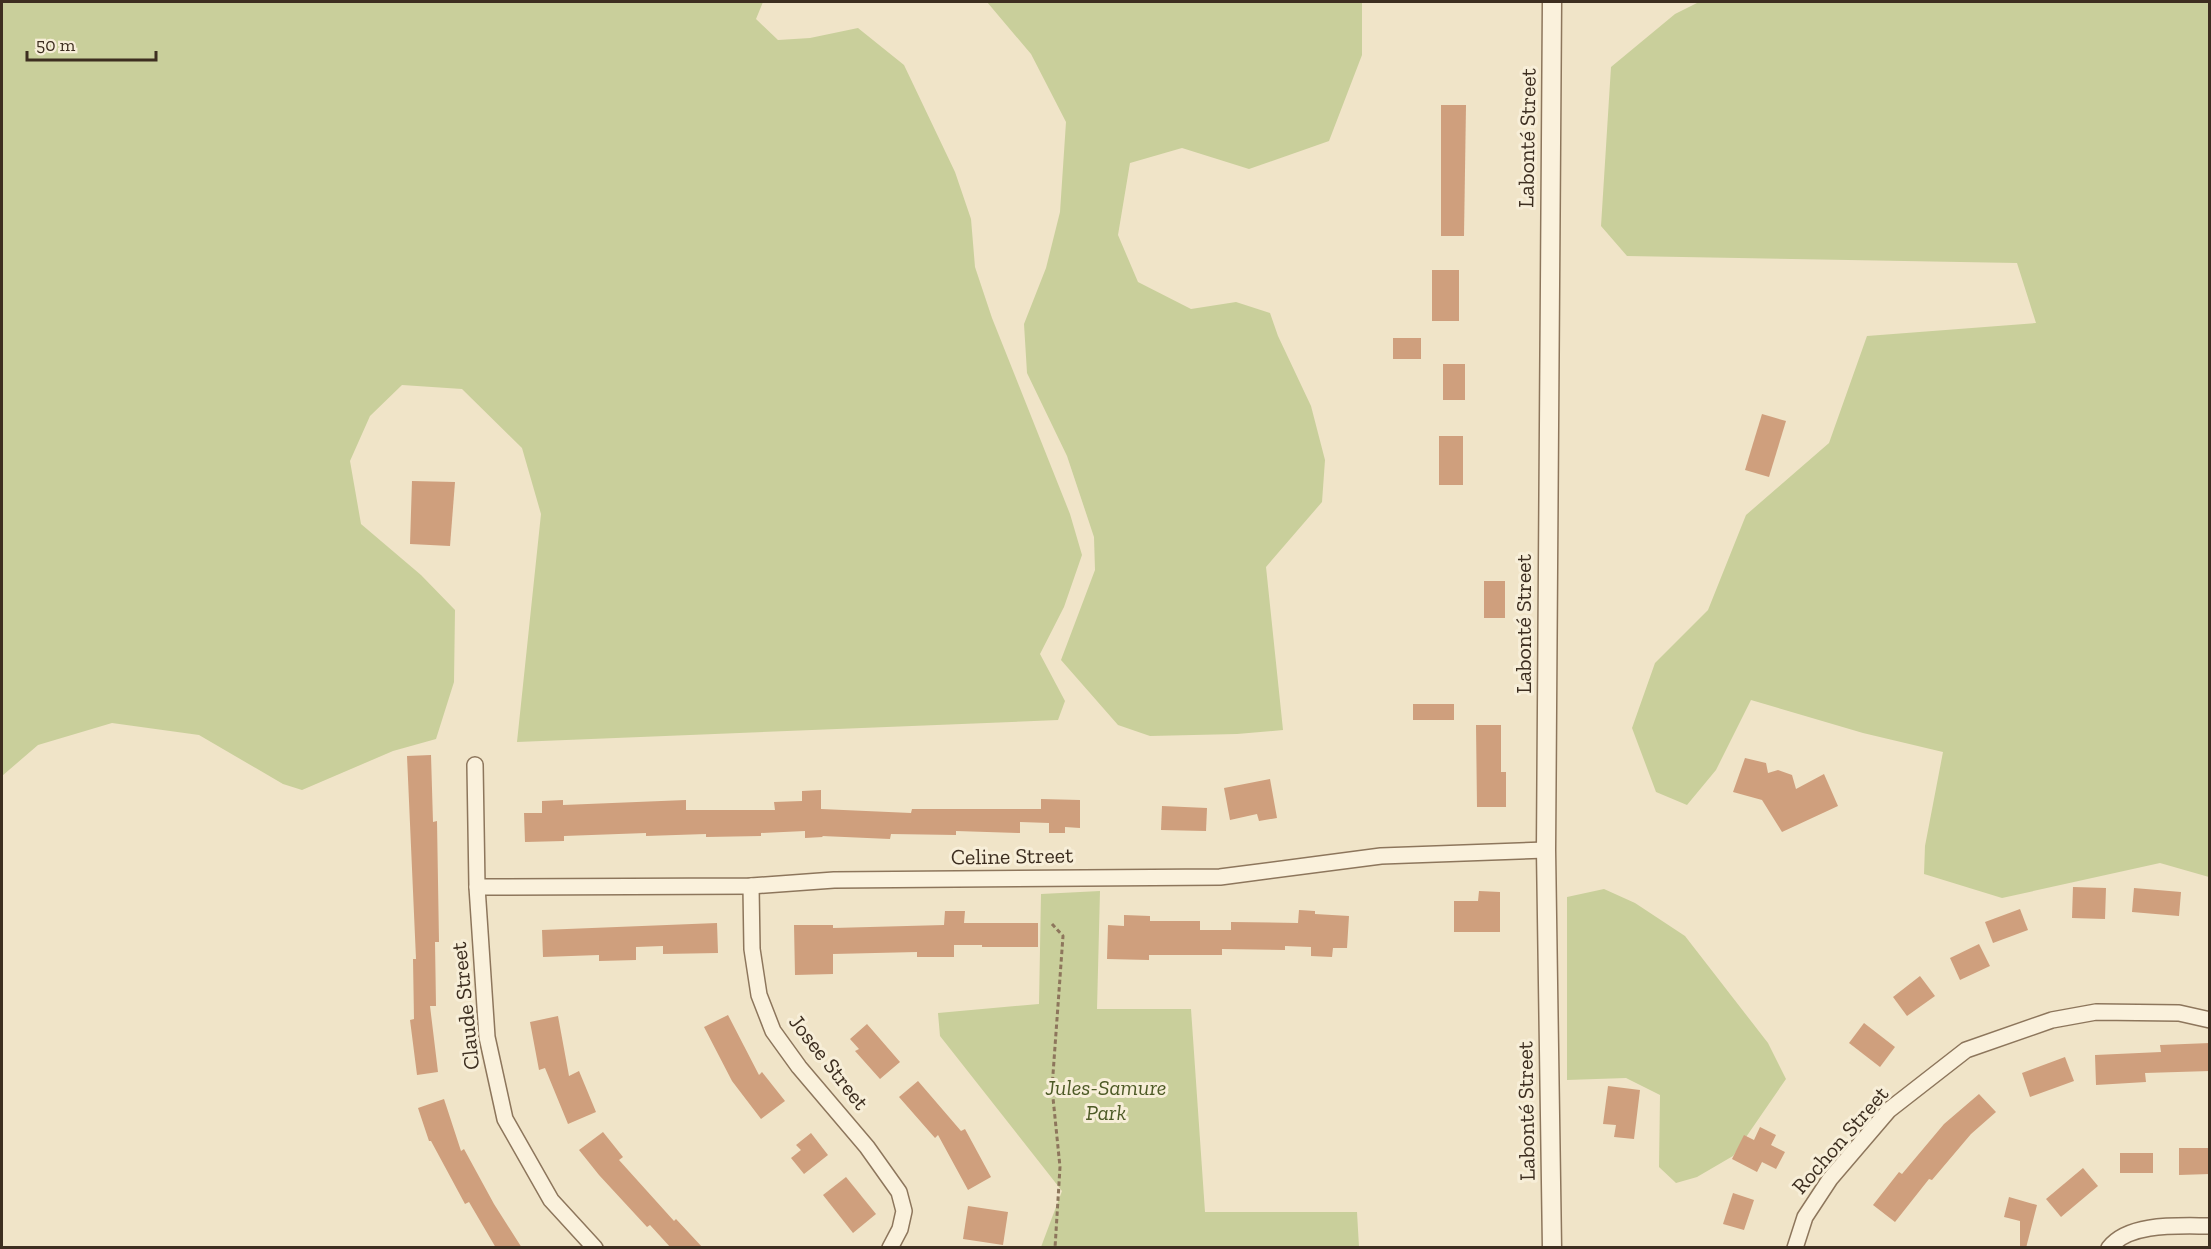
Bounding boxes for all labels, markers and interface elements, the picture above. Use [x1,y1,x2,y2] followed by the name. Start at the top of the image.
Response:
[27,24,156,62] scale bar
[36,34,76,56] text: 50 m
[1512,67,1542,208] street label: Labonté Street
[1510,553,1537,694] street label: Labonté Street
[951,841,1074,871] street label: Celine Street
[445,940,485,1071] street label: Claude Street
[783,1009,875,1116] street label: Josee Street
[1511,1040,1541,1181] street label: Labonté Street
[1045,1074,1166,1126] park label: Jules-Samure Park
[1786,1080,1895,1199] street label: Rochon Street

